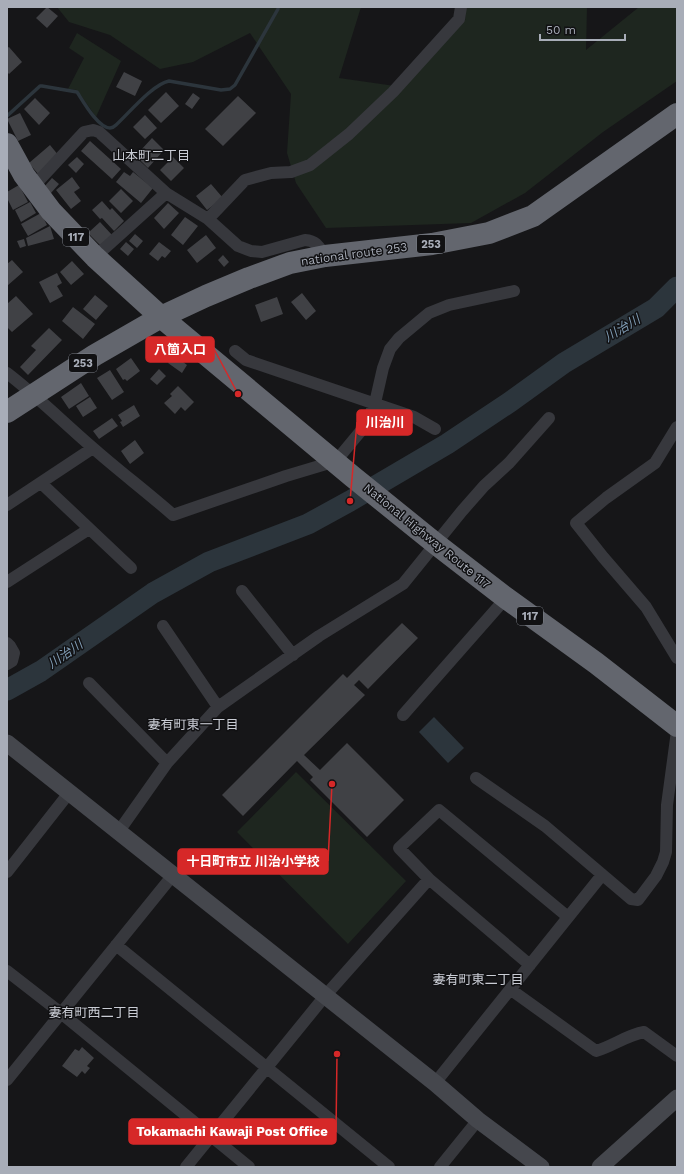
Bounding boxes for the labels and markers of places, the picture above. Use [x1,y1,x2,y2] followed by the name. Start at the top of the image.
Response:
[146,337,214,362] callout: 八箇入口
[357,410,412,435] callout: 川治川
[178,849,328,874] callout: 十日町市立 川治小学校
[129,1119,336,1144] callout: Tokamachi Kawaji Post Office

